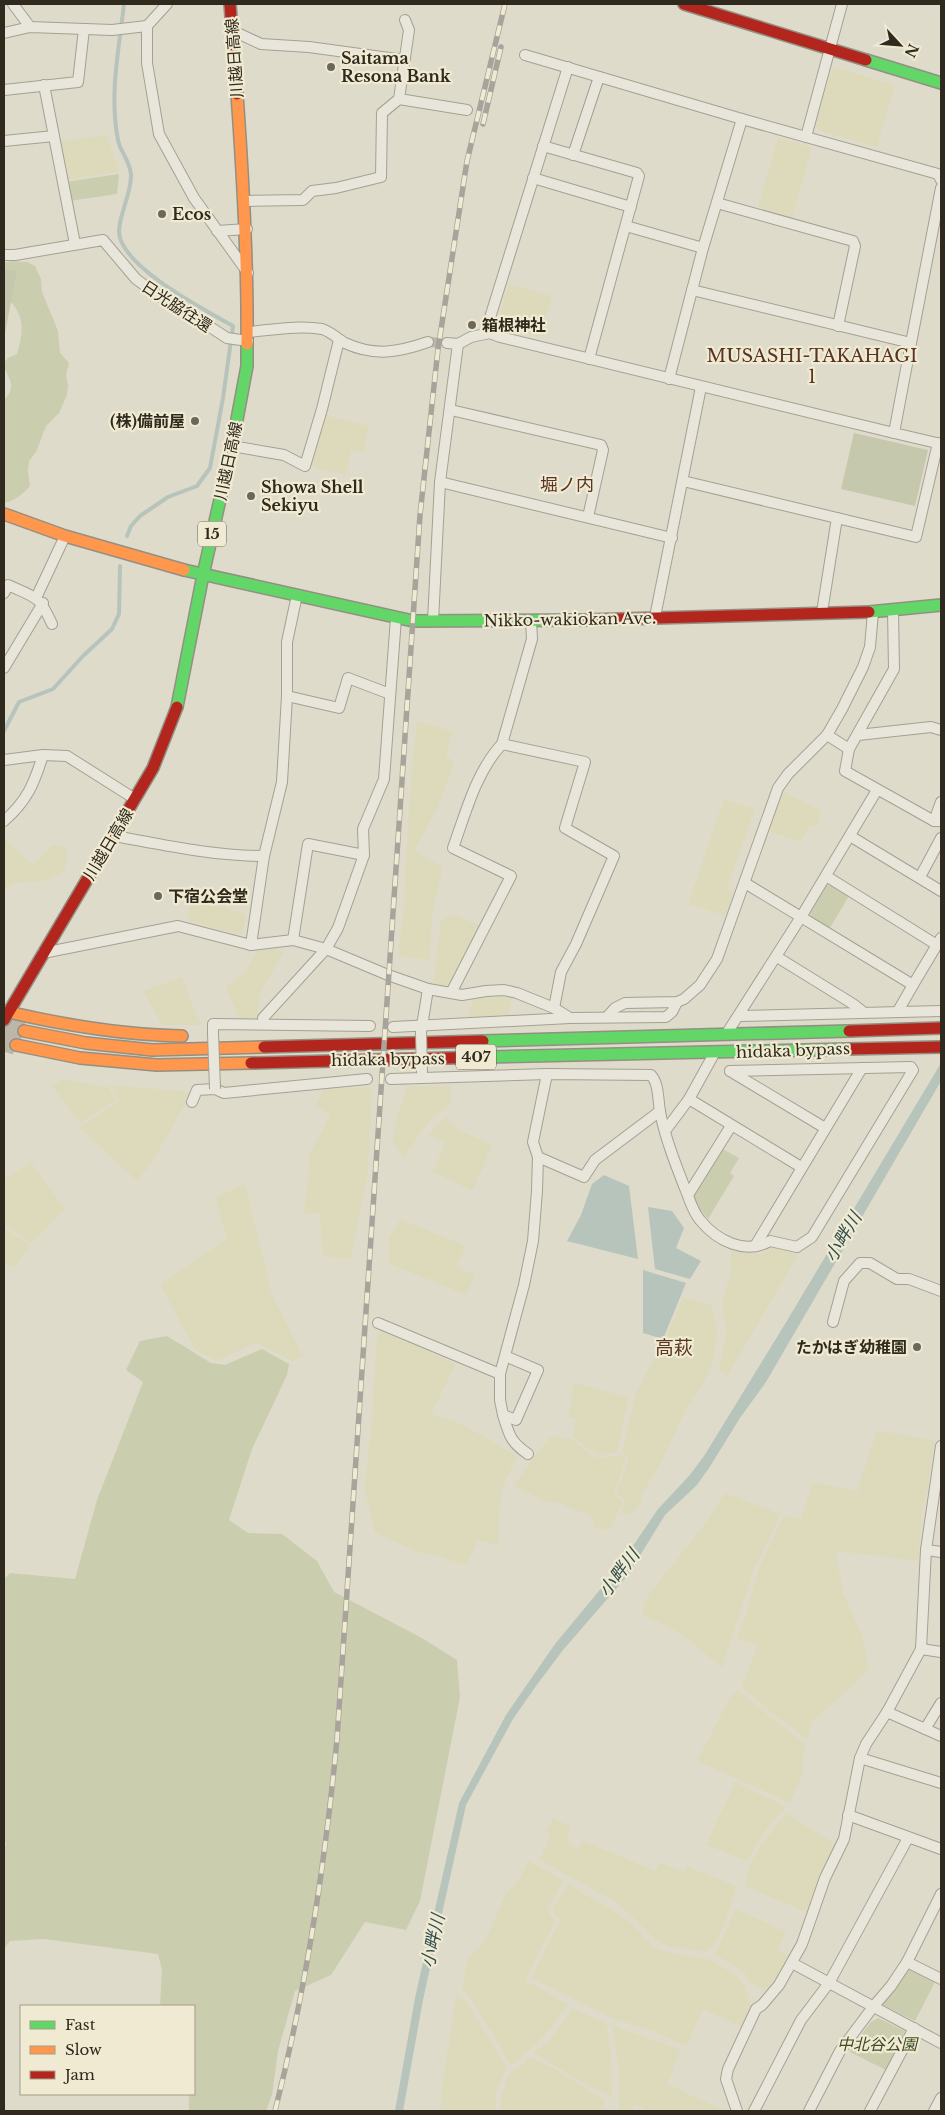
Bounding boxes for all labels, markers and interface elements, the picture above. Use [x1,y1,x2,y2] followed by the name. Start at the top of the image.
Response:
[221,17,247,99] street label: 川越日高線
[875,20,925,70] north arrow
[901,41,923,61] text: N
[341,48,451,86] place label: Saitama Resona Bank
[325,61,337,73] marker: Saitama Resona Bank
[172,204,211,224] place label: Ecos
[156,208,168,220] marker: Ecos
[138,276,216,336] street label: 日光脇往還
[482,315,546,335] place label: 箱根神社
[466,319,478,331] marker: 箱根神社
[707,345,917,388] district label: MUSASHI-TAKAHAGI 1
[110,411,185,431] place label: (株)備前屋
[189,415,201,427] marker: (株)備前屋
[210,420,246,502] street label: 川越日高線
[540,474,594,496] district label: 堀ノ内
[261,477,364,515] place label: Showa Shell Sekiyu
[245,490,257,502] marker: Showa Shell Sekiyu
[198,522,226,546] road number: 15
[484,607,656,631] street label: Nikko-wakiokan Ave.
[79,805,137,883] street label: 川越日高線
[168,886,248,906] place label: 下宿公会堂
[152,890,164,902] marker: 下宿公会堂
[736,1038,850,1062] street label: hidaka bypass
[456,1044,496,1070] road number: 407
[331,1048,445,1070] street label: hidaka bypass
[820,1206,867,1266] water label: 小畔川
[655,1336,693,1359] district label: 高萩
[796,1337,907,1357] place label: たかはぎ幼稚園
[911,1341,923,1353] marker: たかはぎ幼稚園
[594,1543,645,1601] water label: 小畔川
[417,1910,450,1970] water label: 小畔川
[20,2005,195,2095] legend
[65,2015,96,2034] text: Fast
[837,2034,919,2054] park label: 中北谷公園
[65,2040,102,2059] text: Slow
[63,2065,95,2084] text: Jam

